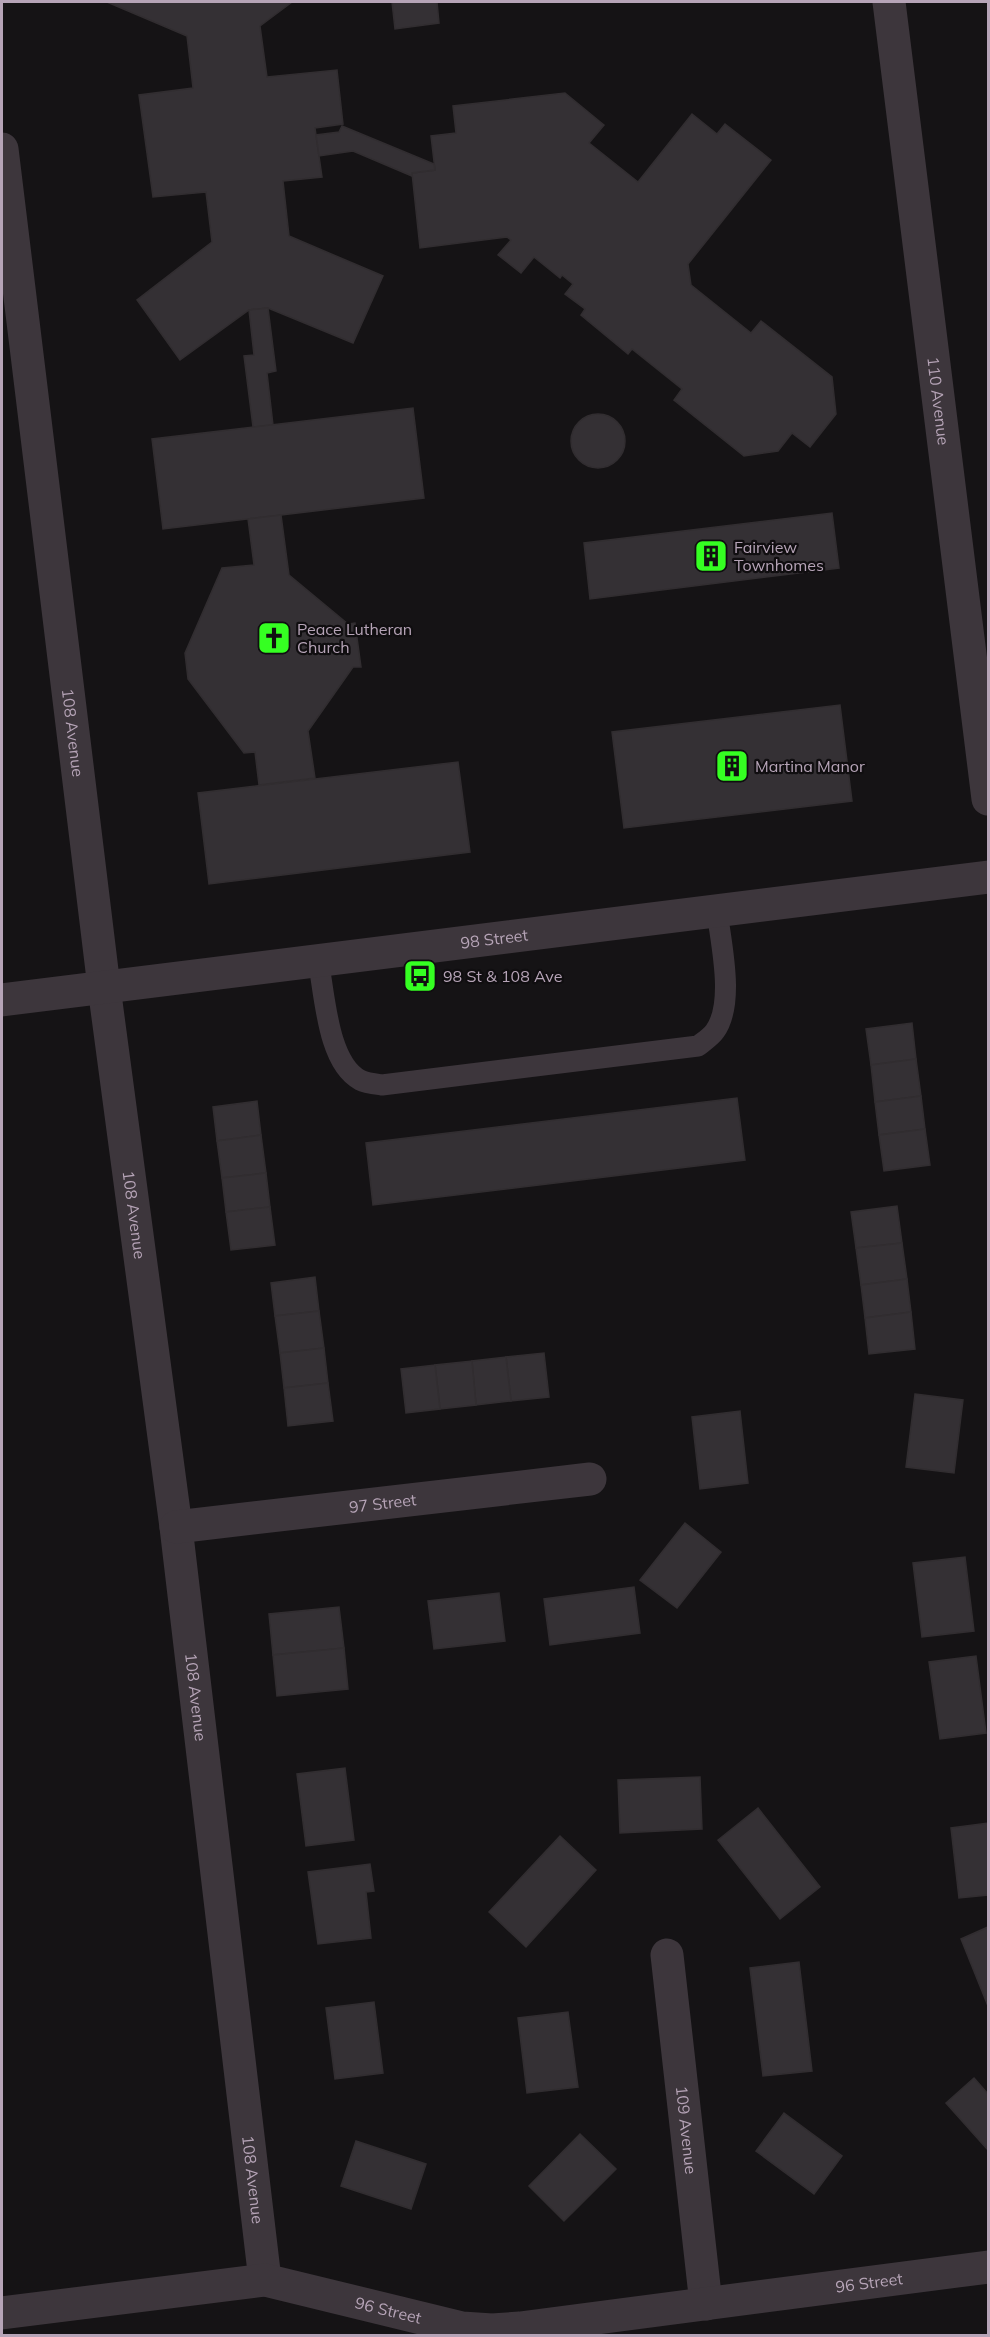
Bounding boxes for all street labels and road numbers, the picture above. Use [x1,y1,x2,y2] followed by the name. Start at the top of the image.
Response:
[923,356,954,446] street label: 110 Avenue
[58,687,88,778] street label: 108 Avenue
[459,924,529,953] street label: 98 Street
[119,1169,150,1260] street label: 108 Avenue
[348,1489,418,1517] street label: 97 Street
[181,1652,211,1742] street label: 108 Avenue
[672,2085,701,2175] street label: 109 Avenue
[238,2134,268,2225] street label: 108 Avenue
[834,2268,904,2297] street label: 96 Street
[353,2292,424,2328] street label: 96 Street

